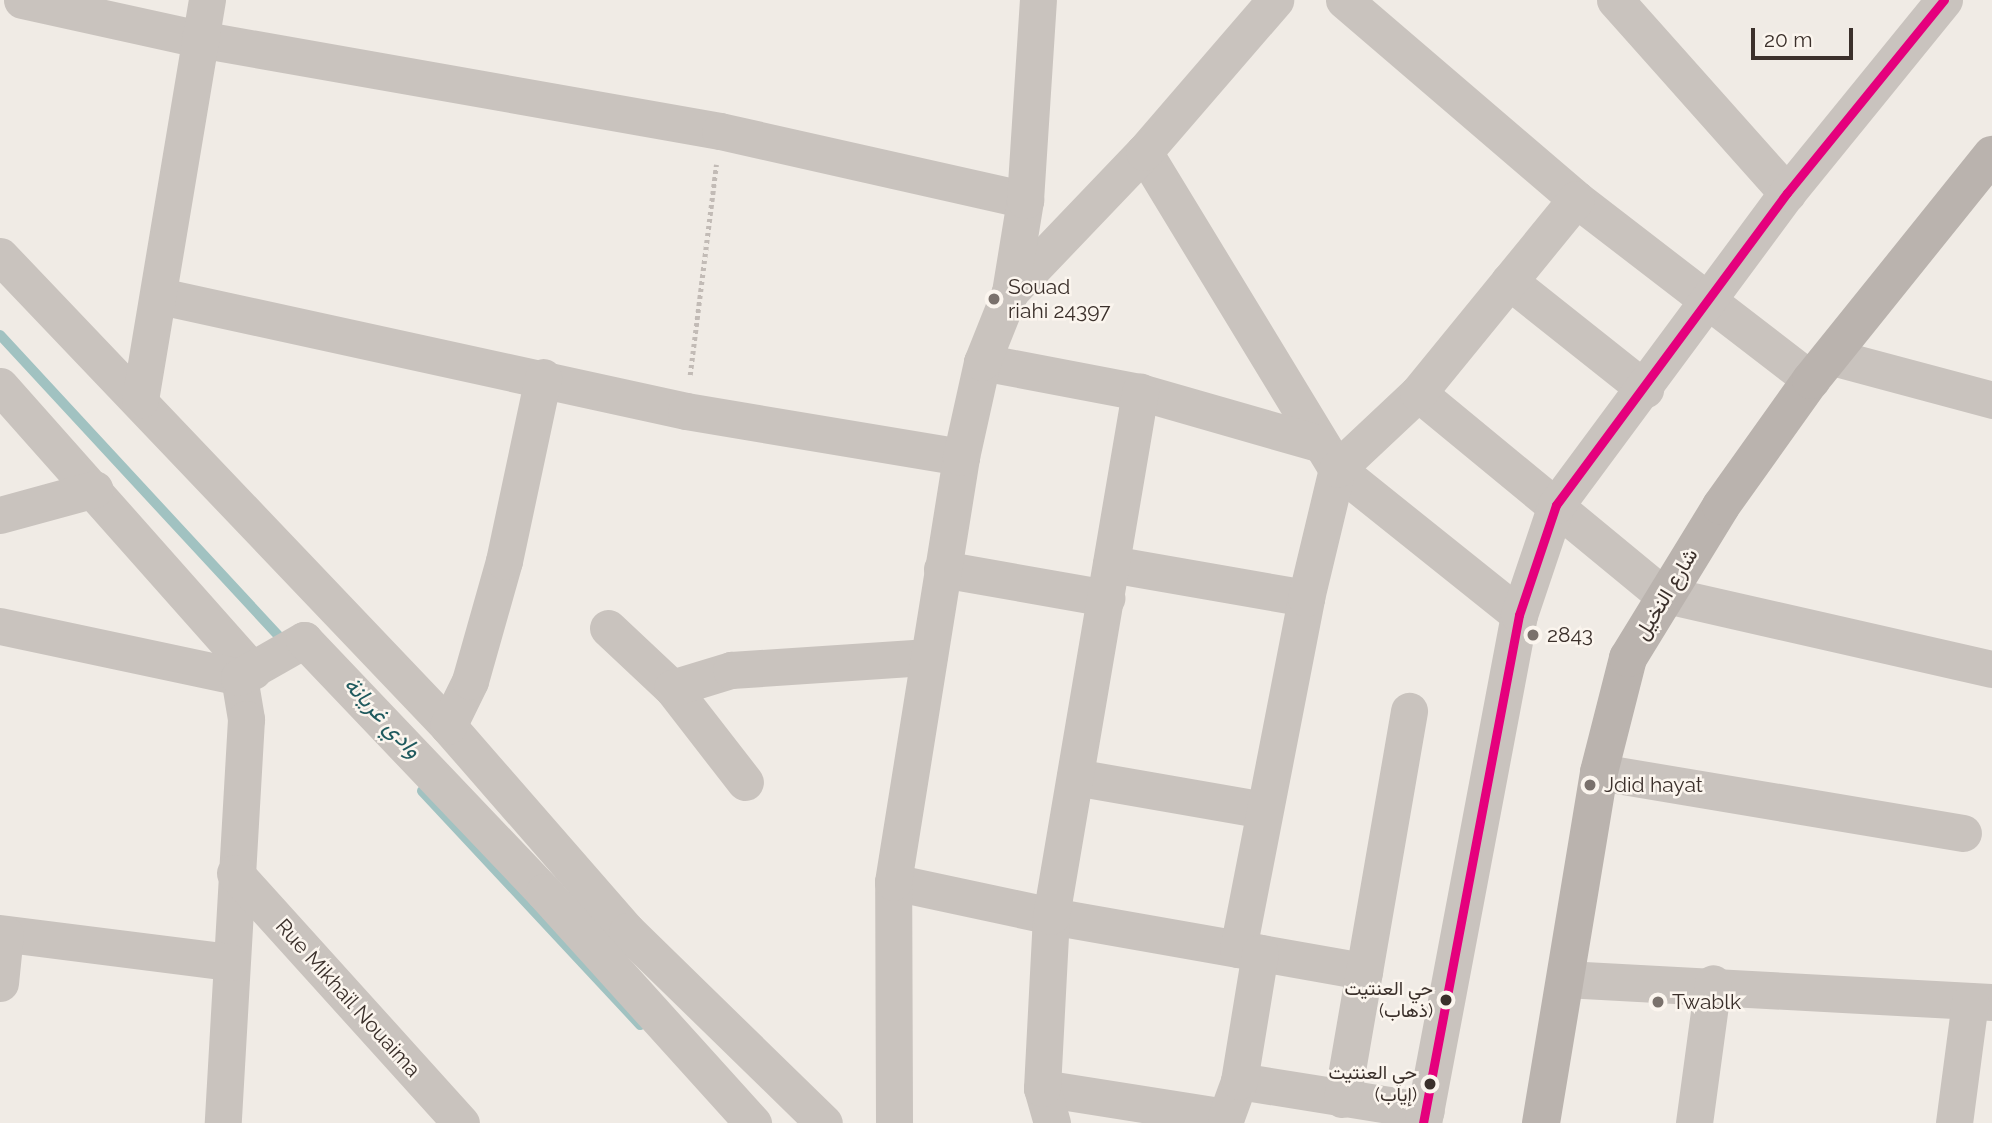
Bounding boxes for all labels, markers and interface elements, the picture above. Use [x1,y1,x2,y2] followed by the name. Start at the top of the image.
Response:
[1754,14,1856,58] scale bar
[1764,27,1812,52] text: 20 m
[1008,274,1111,324] place label: Souad riahi 24397
[986,291,1002,307] marker: Souad riahi 24397
[1629,544,1703,644] street label: شارع النخيل
[1547,622,1593,648] place label: 2843
[1525,627,1541,643] marker: 2843
[338,671,428,763] water label: وادي غريانة
[1604,772,1703,798] place label: Jdid hayat
[1582,777,1598,793] marker: Jdid hayat
[270,913,426,1083] street label: Rue Mikhaïl Nouaima
[1345,978,1433,1022] place label: حي العنتيت (ذهاب)
[1672,989,1741,1015] place label: Twablk
[1439,993,1453,1007] marker: حي العنتيت (ذهاب)
[1650,994,1666,1010] marker: Twablk
[1329,1062,1417,1106] place label: حي العنتيت (إياب)
[1423,1077,1437,1091] marker: حي العنتيت (إياب)

